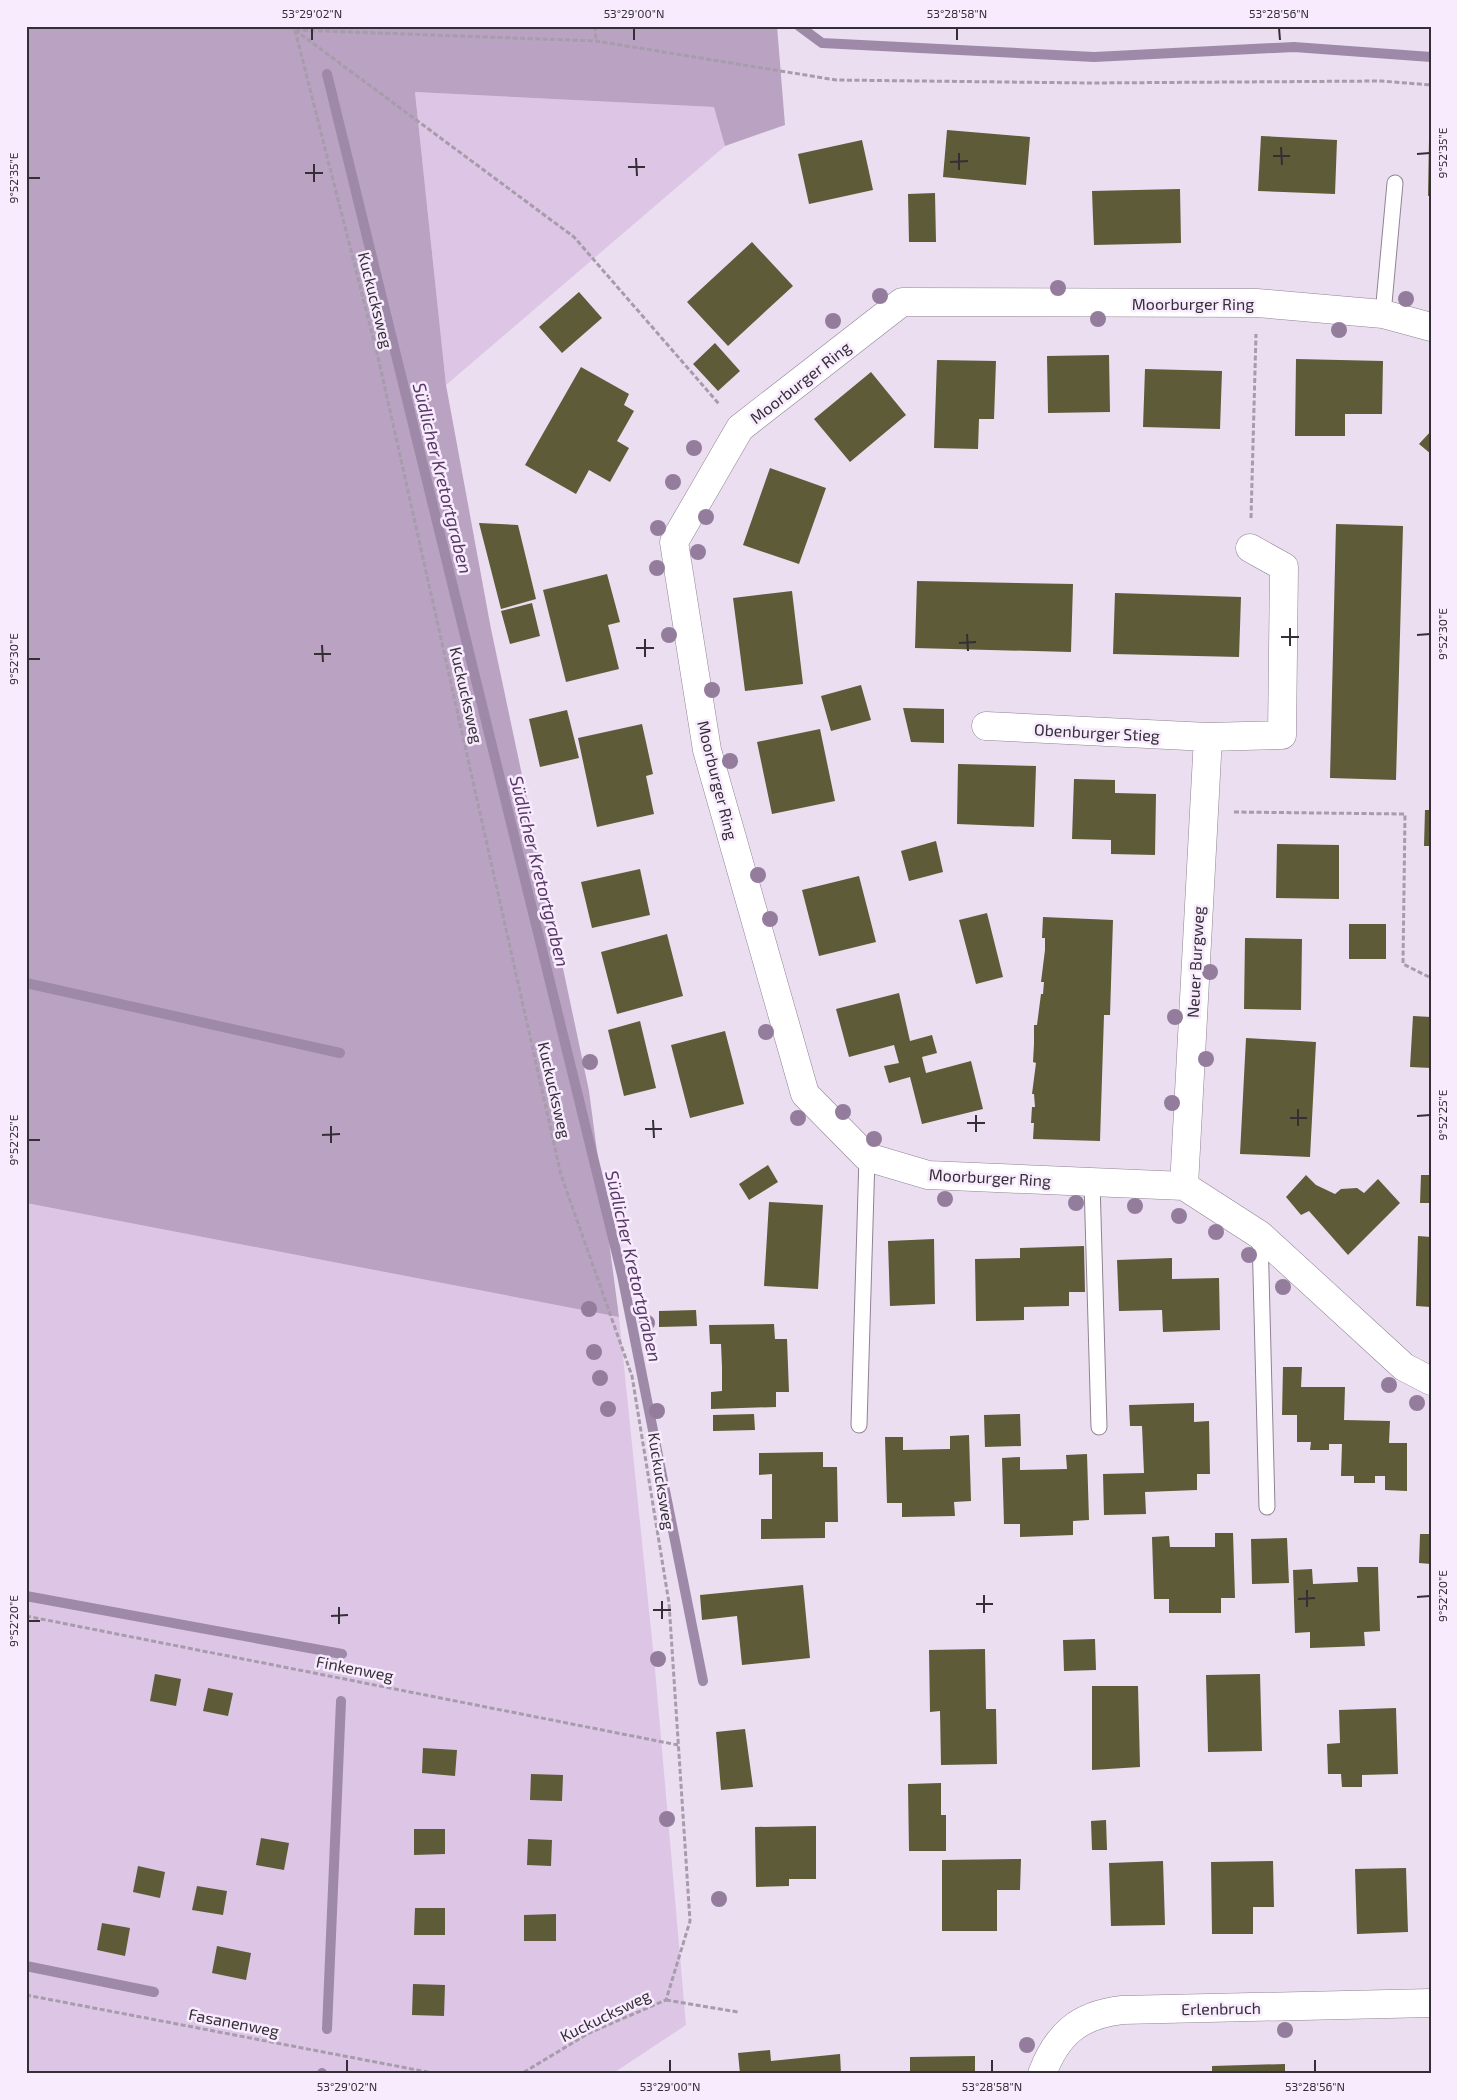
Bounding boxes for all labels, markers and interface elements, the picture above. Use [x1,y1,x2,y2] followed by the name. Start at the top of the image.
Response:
[282,6,342,20] text: 53°29'02"N
[604,6,664,20] text: 53°29'00"N
[927,6,987,20] text: 53°28'58"N
[1249,6,1309,20] text: 53°28'56"N
[1435,127,1449,178] text: 9°52'35"E
[6,152,20,203] text: 9°52'35"E
[355,250,397,350] street label: Kuckucksweg
[1132,294,1254,313] street label: Moorburger Ring
[746,337,854,427] street label: Moorburger Ring
[409,380,477,576] water label: Südlicher Kretortgraben
[1435,608,1449,660] text: 9°52'30"E
[6,633,20,685] text: 9°52'30"E
[447,645,487,745] street label: Kuckucksweg
[694,718,742,842] street label: Moorburger Ring
[1034,719,1160,745] street label: Obenburger Stieg
[506,773,574,969] water label: Südlicher Kretortgraben
[1183,905,1207,1019] street label: Neuer Burgweg
[535,1040,575,1140] street label: Kuckucksweg
[1435,1089,1449,1141] text: 9°52'25"E
[6,1114,20,1166] text: 9°52'25"E
[928,1164,1052,1190] street label: Moorburger Ring
[601,1168,667,1364] water label: Südlicher Kretortgraben
[645,1431,679,1531] street label: Kuckucksweg
[1435,1570,1449,1622] text: 9°52'20"E
[6,1595,20,1647] text: 9°52'20"E
[315,1651,395,1685] street label: Finkenweg
[557,1985,653,2045] street label: Kuckucksweg
[1181,1998,1261,2018] street label: Erlenbruch
[187,2004,281,2040] street label: Fasanenweg
[317,2079,377,2093] text: 53°29'02"N
[640,2079,700,2093] text: 53°29'00"N
[962,2079,1022,2093] text: 53°28'58"N
[1285,2079,1345,2093] text: 53°28'56"N

